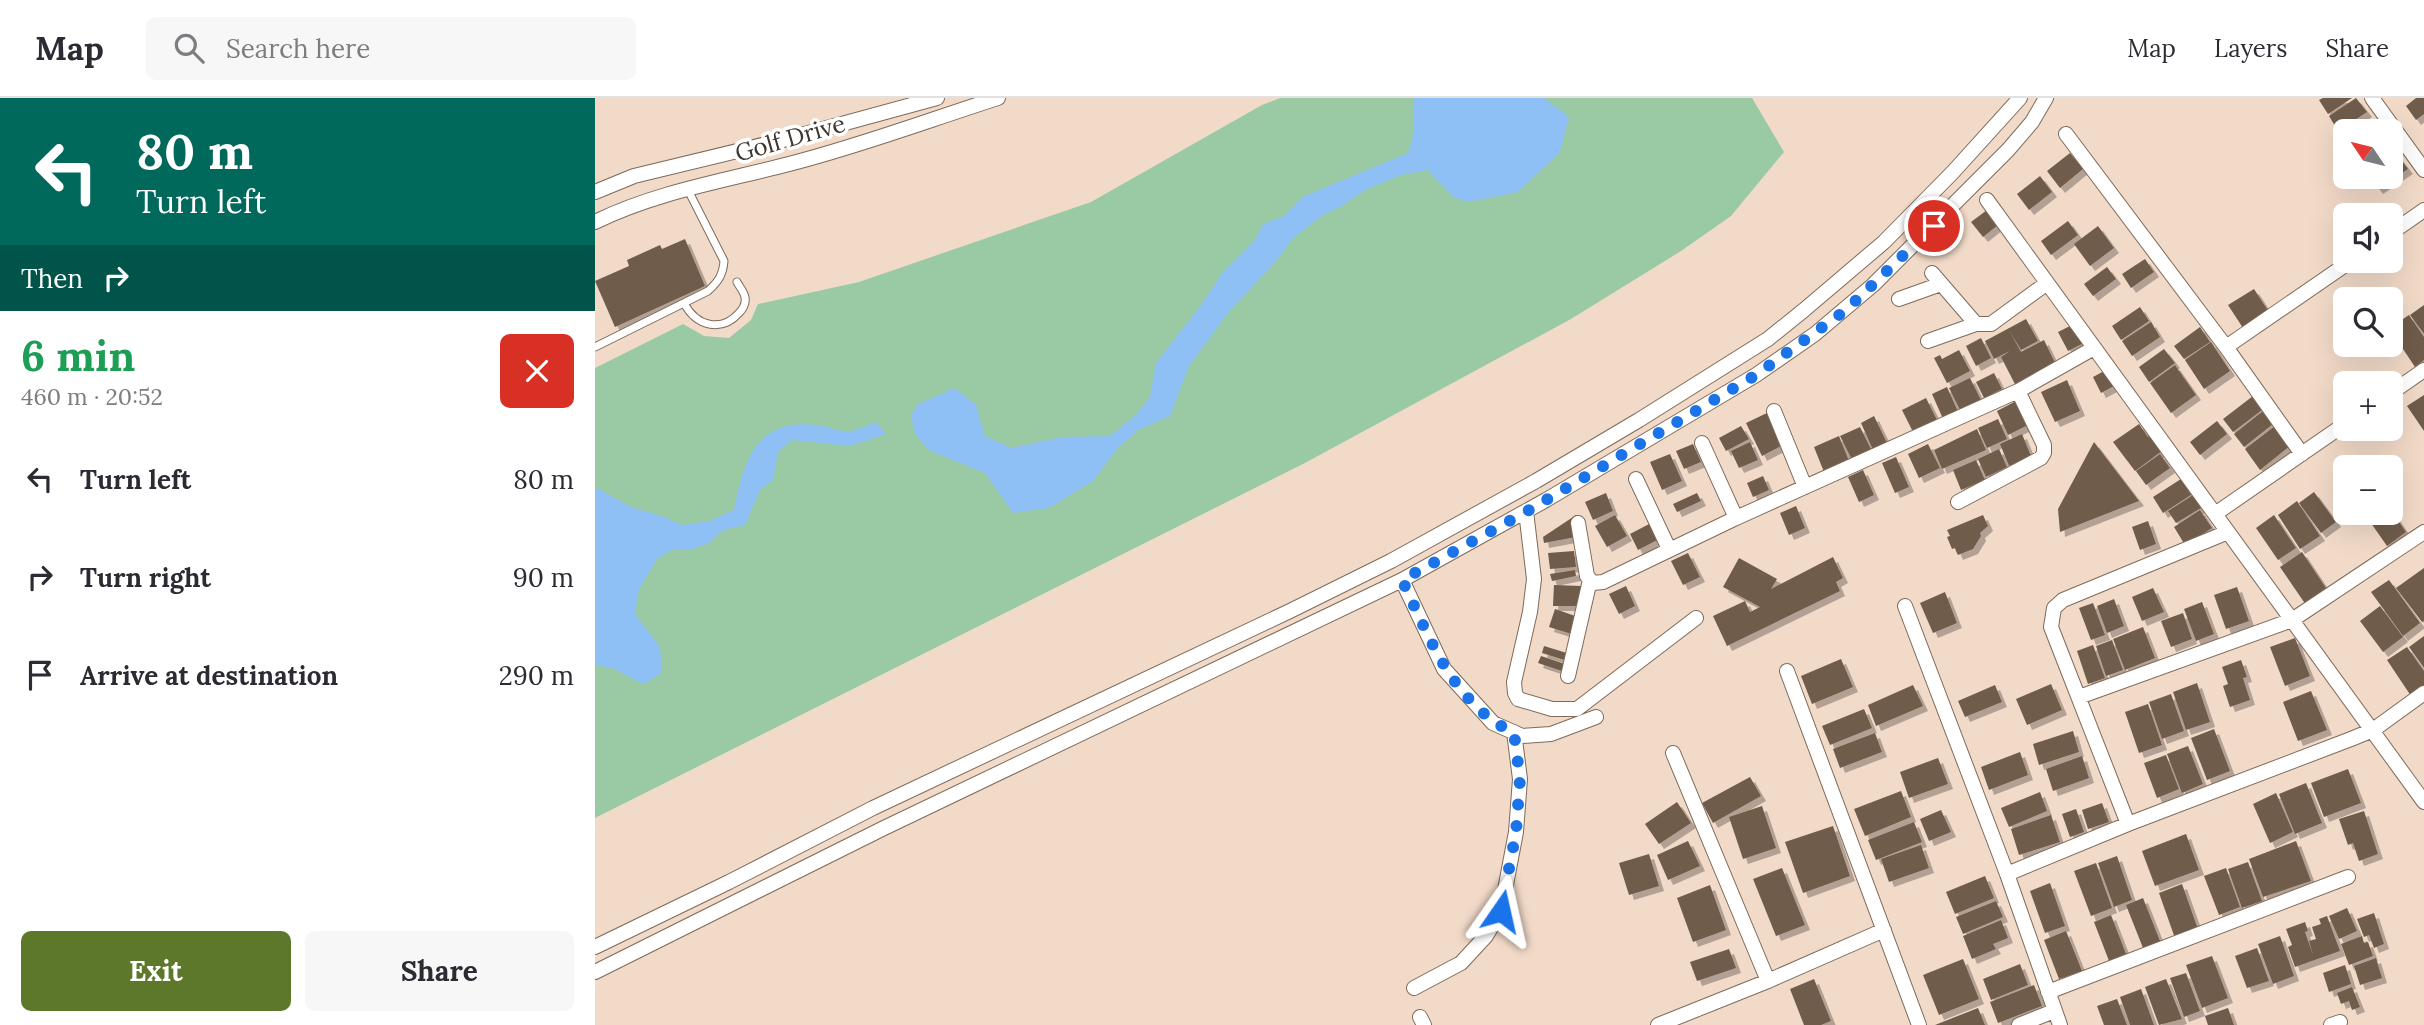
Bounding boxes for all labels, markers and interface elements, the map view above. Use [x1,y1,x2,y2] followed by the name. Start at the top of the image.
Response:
[146,17,636,80] search box
[35,27,104,69] text: Map
[170,29,208,67] icon: search
[226,32,370,65] text: Search here
[2127,33,2176,64] text: Map
[2214,33,2287,64] text: Layers
[2325,33,2389,64] text: Share
[731,107,849,169] street label: Golf Drive
[2333,119,2403,189] north arrow
[2333,119,2403,525] map controls
[136,120,253,182] text: 80 m
[21,126,112,217] icon: left
[136,181,266,222] text: Turn left
[1904,196,1964,256] pin
[2333,203,2403,273] button: sound
[1915,207,1953,245] icon: arrive
[97,259,135,297] icon: right
[21,262,83,295] text: Then
[2333,287,2403,357] button: search
[21,329,135,383] text: 6 min
[500,334,574,408] button: close
[2333,371,2403,441] button: +
[21,382,163,411] text: 460 m · 20:52
[2333,455,2403,525] button: −
[21,460,59,498] icon: left
[80,463,191,496] text: Turn left
[513,463,574,496] text: 80 m
[21,558,59,596] icon: right
[80,561,211,594] text: Turn right
[513,561,574,594] text: 90 m
[21,656,59,694] icon: arrive
[80,659,338,692] text: Arrive at destination
[499,659,574,692] text: 290 m
[1464,874,1538,948] position arrow
[21,931,291,1011] button: Exit
[305,931,574,1011] button: Share

